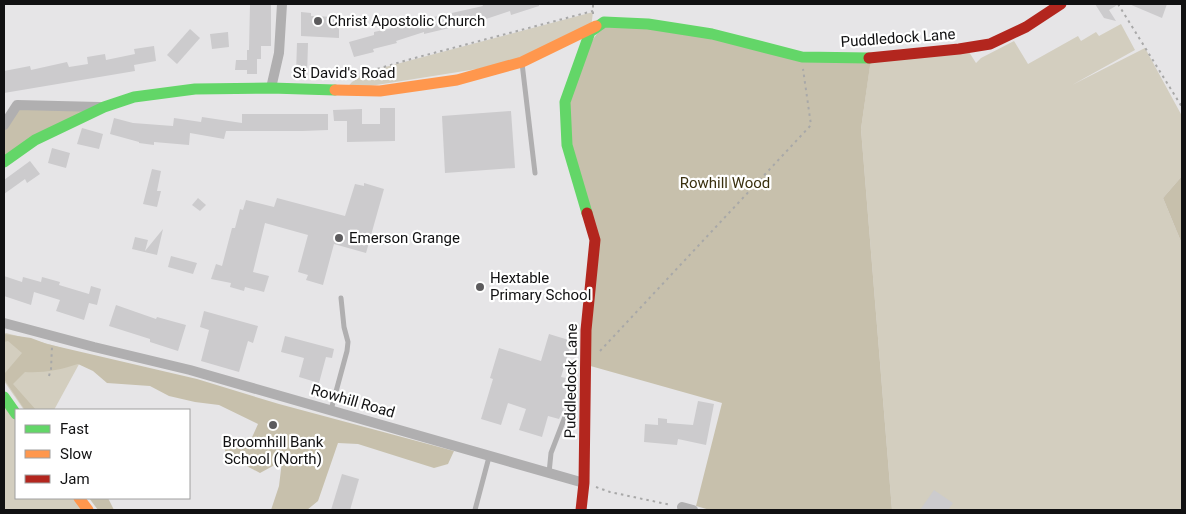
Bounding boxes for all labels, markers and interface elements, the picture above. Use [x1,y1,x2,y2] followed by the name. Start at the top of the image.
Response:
[328,12,485,30] place label: Christ Apostolic Church
[312,15,324,27] marker: Christ Apostolic Church
[840,25,956,51] street label: Puddledock Lane
[293,64,395,82] street label: St David's Road
[680,174,770,192] park label: Rowhill Wood
[349,229,460,247] place label: Emerson Grange
[333,232,345,244] marker: Emerson Grange
[490,269,591,304] place label: Hextable Primary School
[474,281,486,293] marker: Hextable Primary School
[561,323,581,439] street label: Puddledock Lane
[309,380,397,422] street label: Rowhill Road
[15,409,190,499] legend
[267,419,279,431] marker: Broomhill Bank School (North)
[60,420,89,438] text: Fast
[223,433,324,468] place label: Broomhill Bank School (North)
[60,445,92,463] text: Slow
[60,470,90,488] text: Jam

